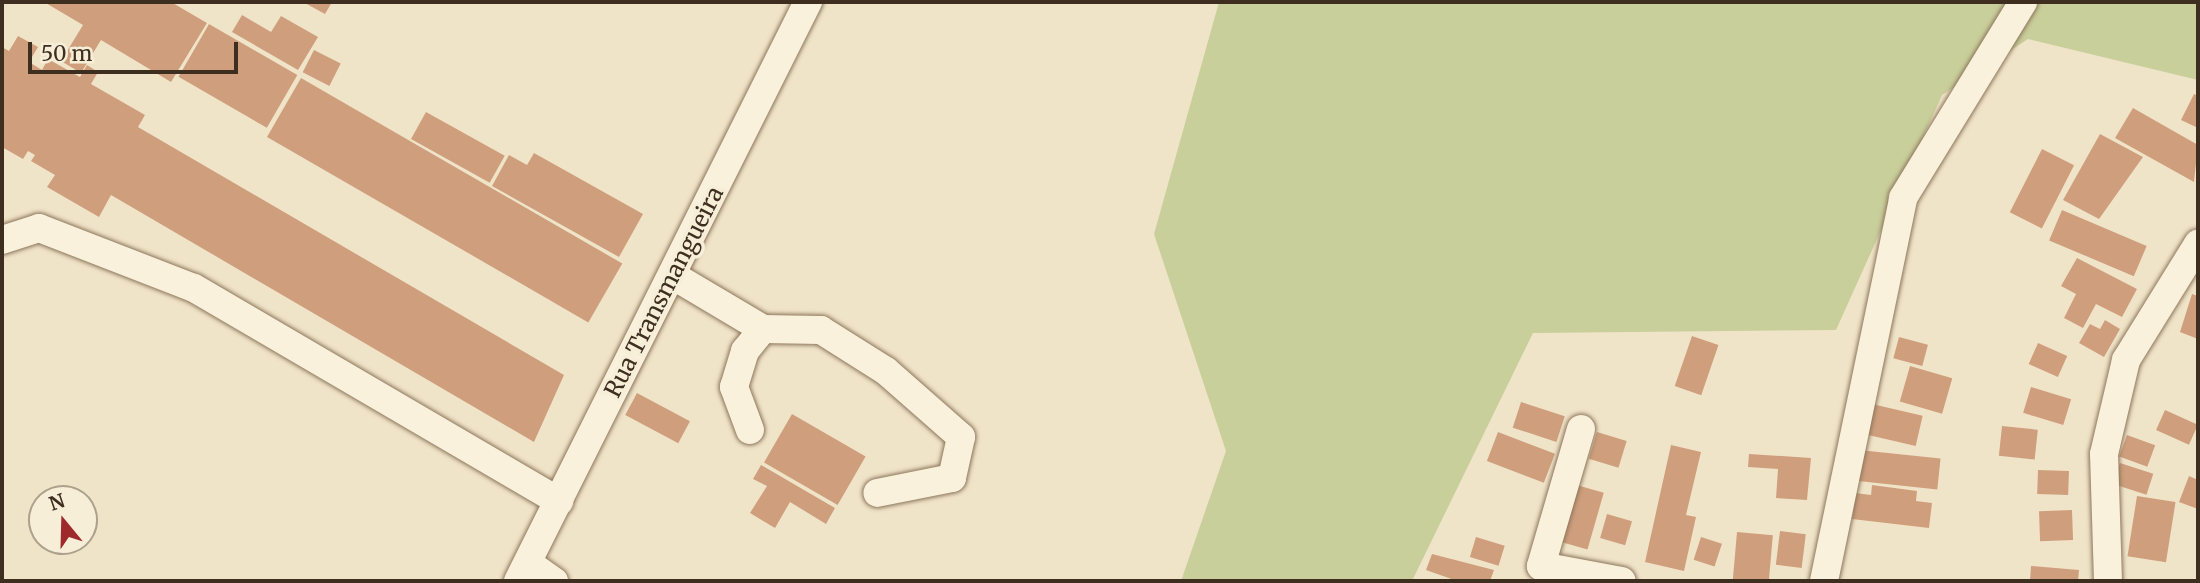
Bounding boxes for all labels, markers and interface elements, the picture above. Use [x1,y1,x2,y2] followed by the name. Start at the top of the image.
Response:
[32,28,242,72] scale bar
[41,40,92,67] text: 50 m
[599,182,729,402] street label: Rua Transmangueira
[28,485,98,555] north arrow
[46,488,68,516] text: N

